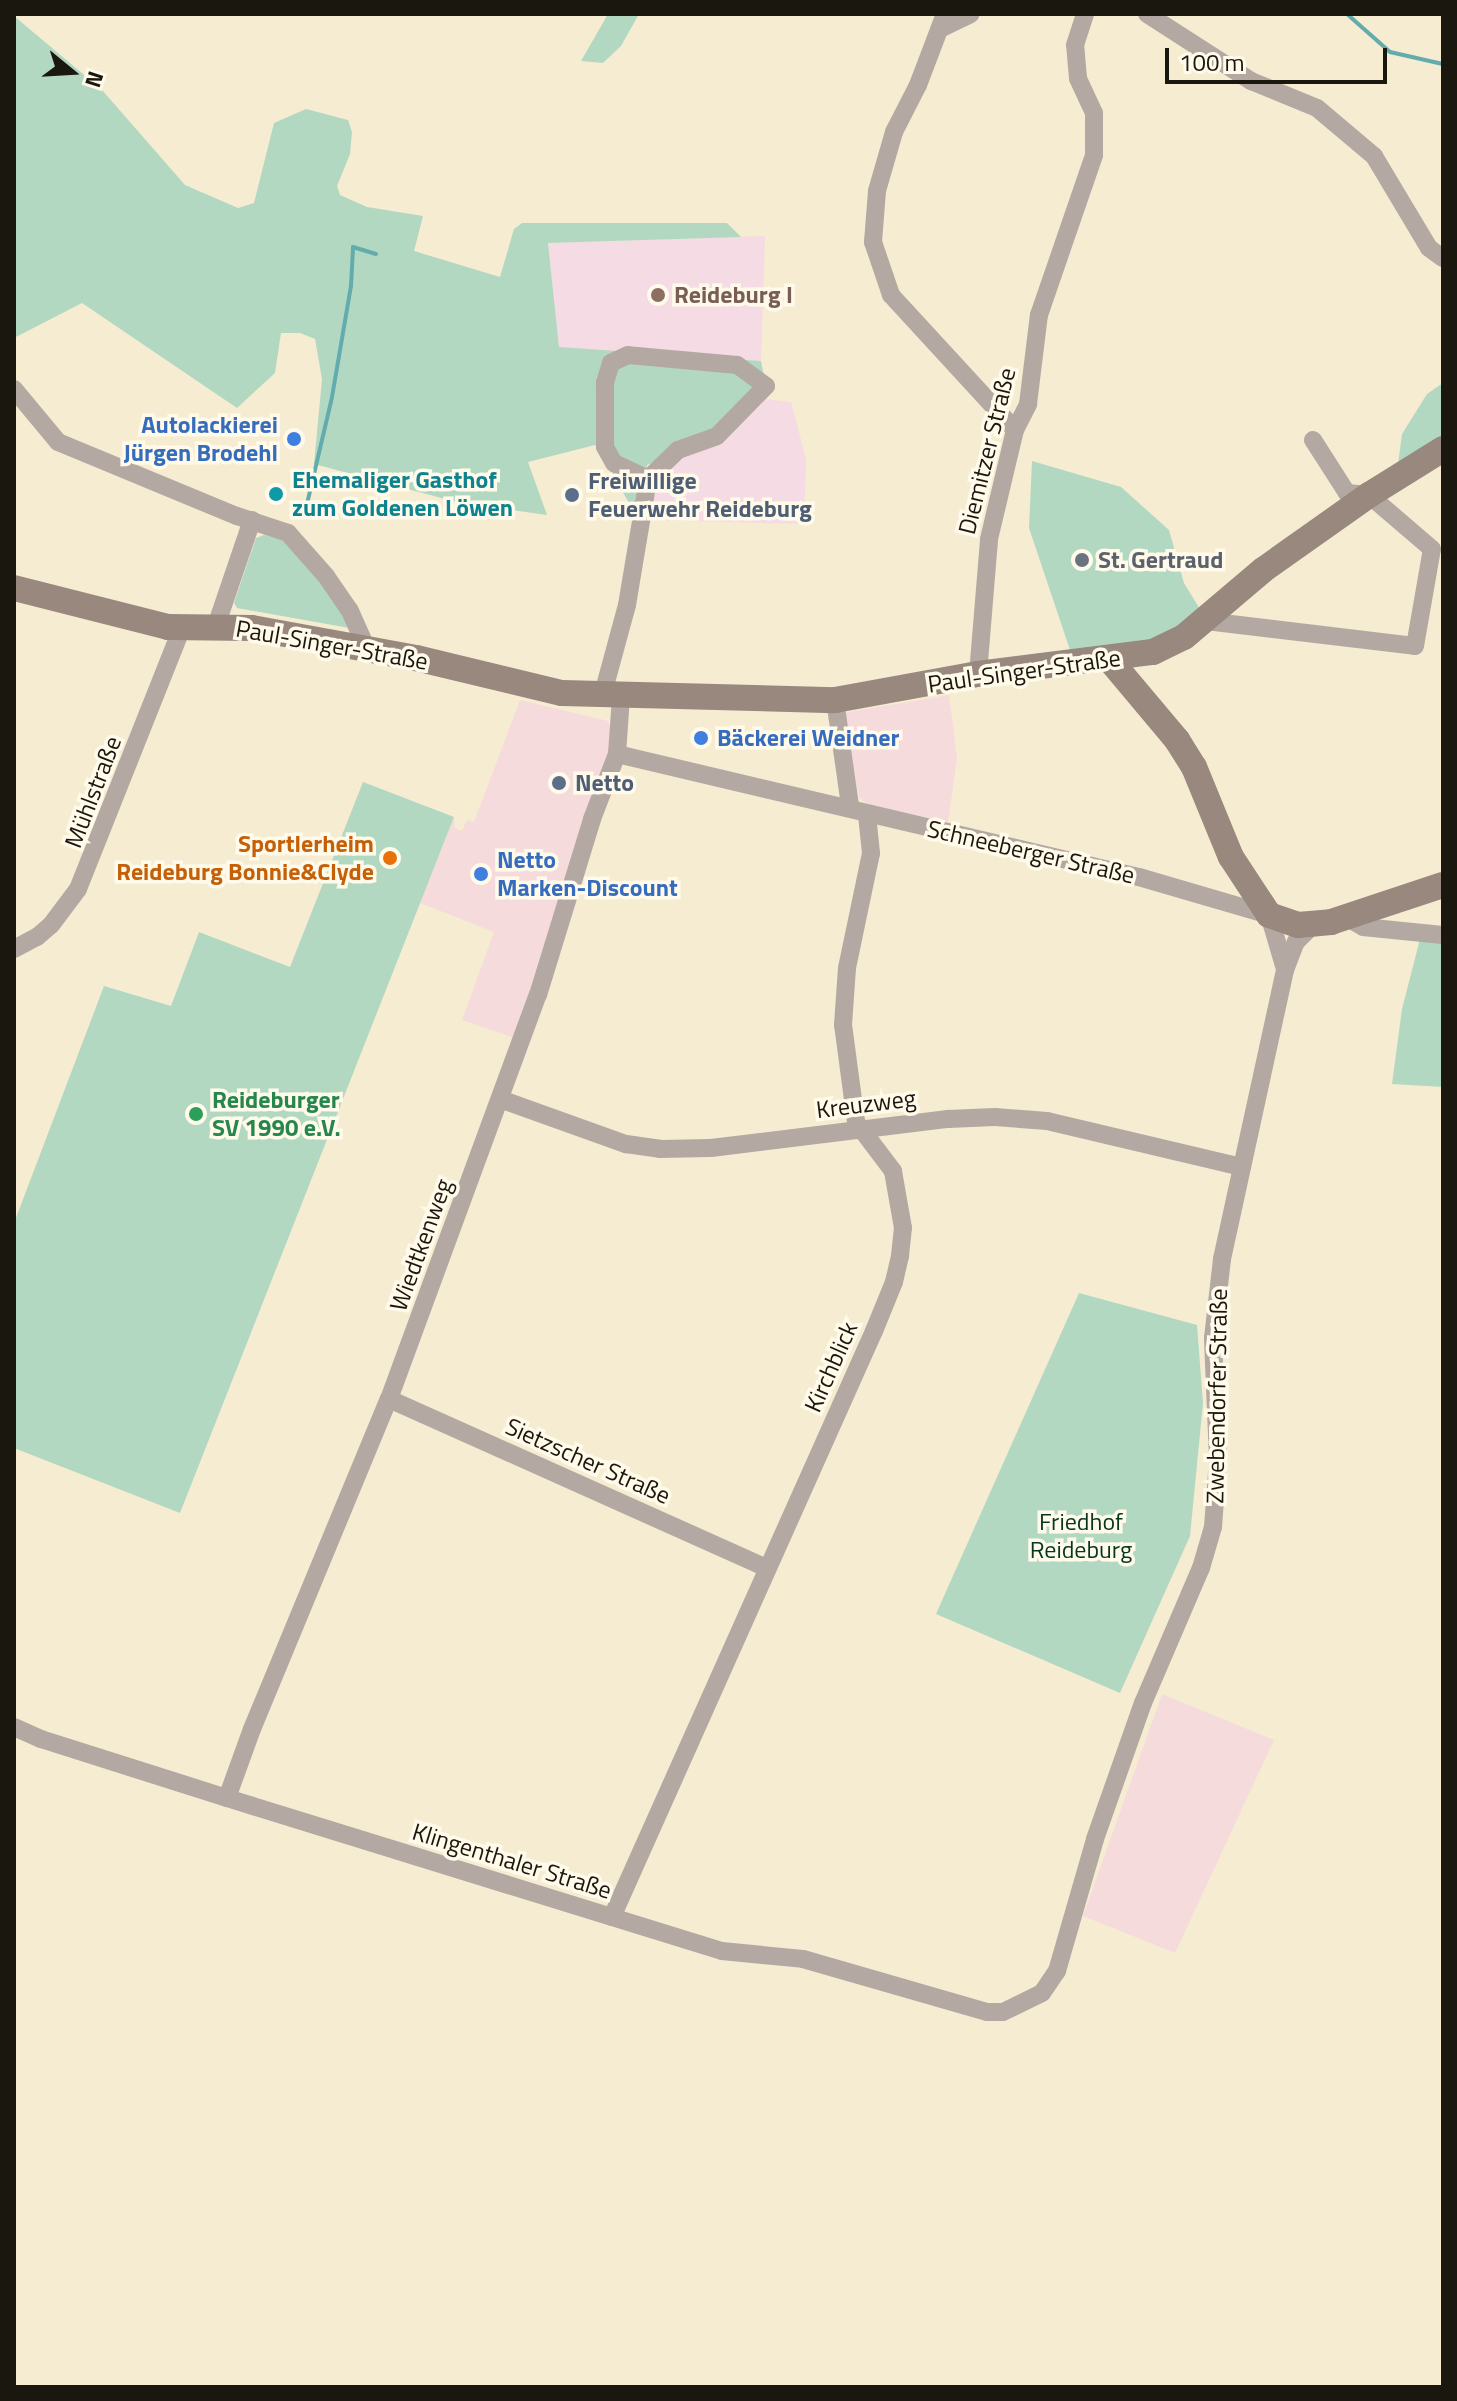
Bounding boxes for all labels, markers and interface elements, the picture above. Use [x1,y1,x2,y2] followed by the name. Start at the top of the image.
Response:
[32,32,112,112] north arrow
[1169,32,1391,82] scale bar
[1179,44,1245,80] text: 100 m
[76,67,113,92] text: N
[674,281,793,309] place label: Reideburg I
[649,286,667,304] marker: Reideburg I
[952,365,1022,537] street label: Diemitzer Straße
[123,411,278,467] place label: Autolackierei Jürgen Brodehl
[285,430,303,448] marker: Autolackierei Jürgen Brodehl
[292,466,513,522] place label: Ehemaliger Gasthof zum Goldenen Löwen
[588,467,812,523] place label: Freiwillige Feuerwehr Reideburg
[267,485,285,503] marker: Ehemaliger Gasthof zum Goldenen Löwen
[563,486,581,504] marker: Freiwillige Feuerwehr Reideburg
[1098,546,1223,574] place label: St. Gertraud
[1073,551,1091,569] marker: St. Gertraud
[234,614,430,676] street label: Paul-Singer-Straße
[926,643,1122,699] street label: Paul-Singer-Straße
[717,724,900,752] place label: Bäckerei Weidner
[692,729,710,747] marker: Bäckerei Weidner
[59,732,127,852] street label: Mühlstraße
[575,769,634,797] place label: Netto
[550,774,568,792] marker: Netto
[925,814,1137,890] street label: Schneeberger Straße
[116,830,374,886] place label: Sportlerheim Reideburg Bonnie&Clyde
[497,846,678,902] place label: Netto Marken-Discount
[381,849,399,867] marker: Sportlerheim Reideburg Bonnie&Clyde
[472,865,490,883] marker: Netto Marken-Discount
[815,1084,917,1124] street label: Kreuzweg
[212,1086,341,1142] place label: Reideburger SV 1990 e.V.
[187,1105,205,1123] marker: Reideburger SV 1990 e.V.
[384,1175,458,1315] street label: Wiedtkenweg
[1201,1288,1233,1504] street label: Zwebendorfer Straße
[798,1317,864,1417] street label: Kirchblick
[501,1412,675,1510] street label: Sietzscher Straße
[1030,1508,1132,1564] park label: Friedhof Reideburg
[409,1817,615,1905] street label: Klingenthaler Straße

